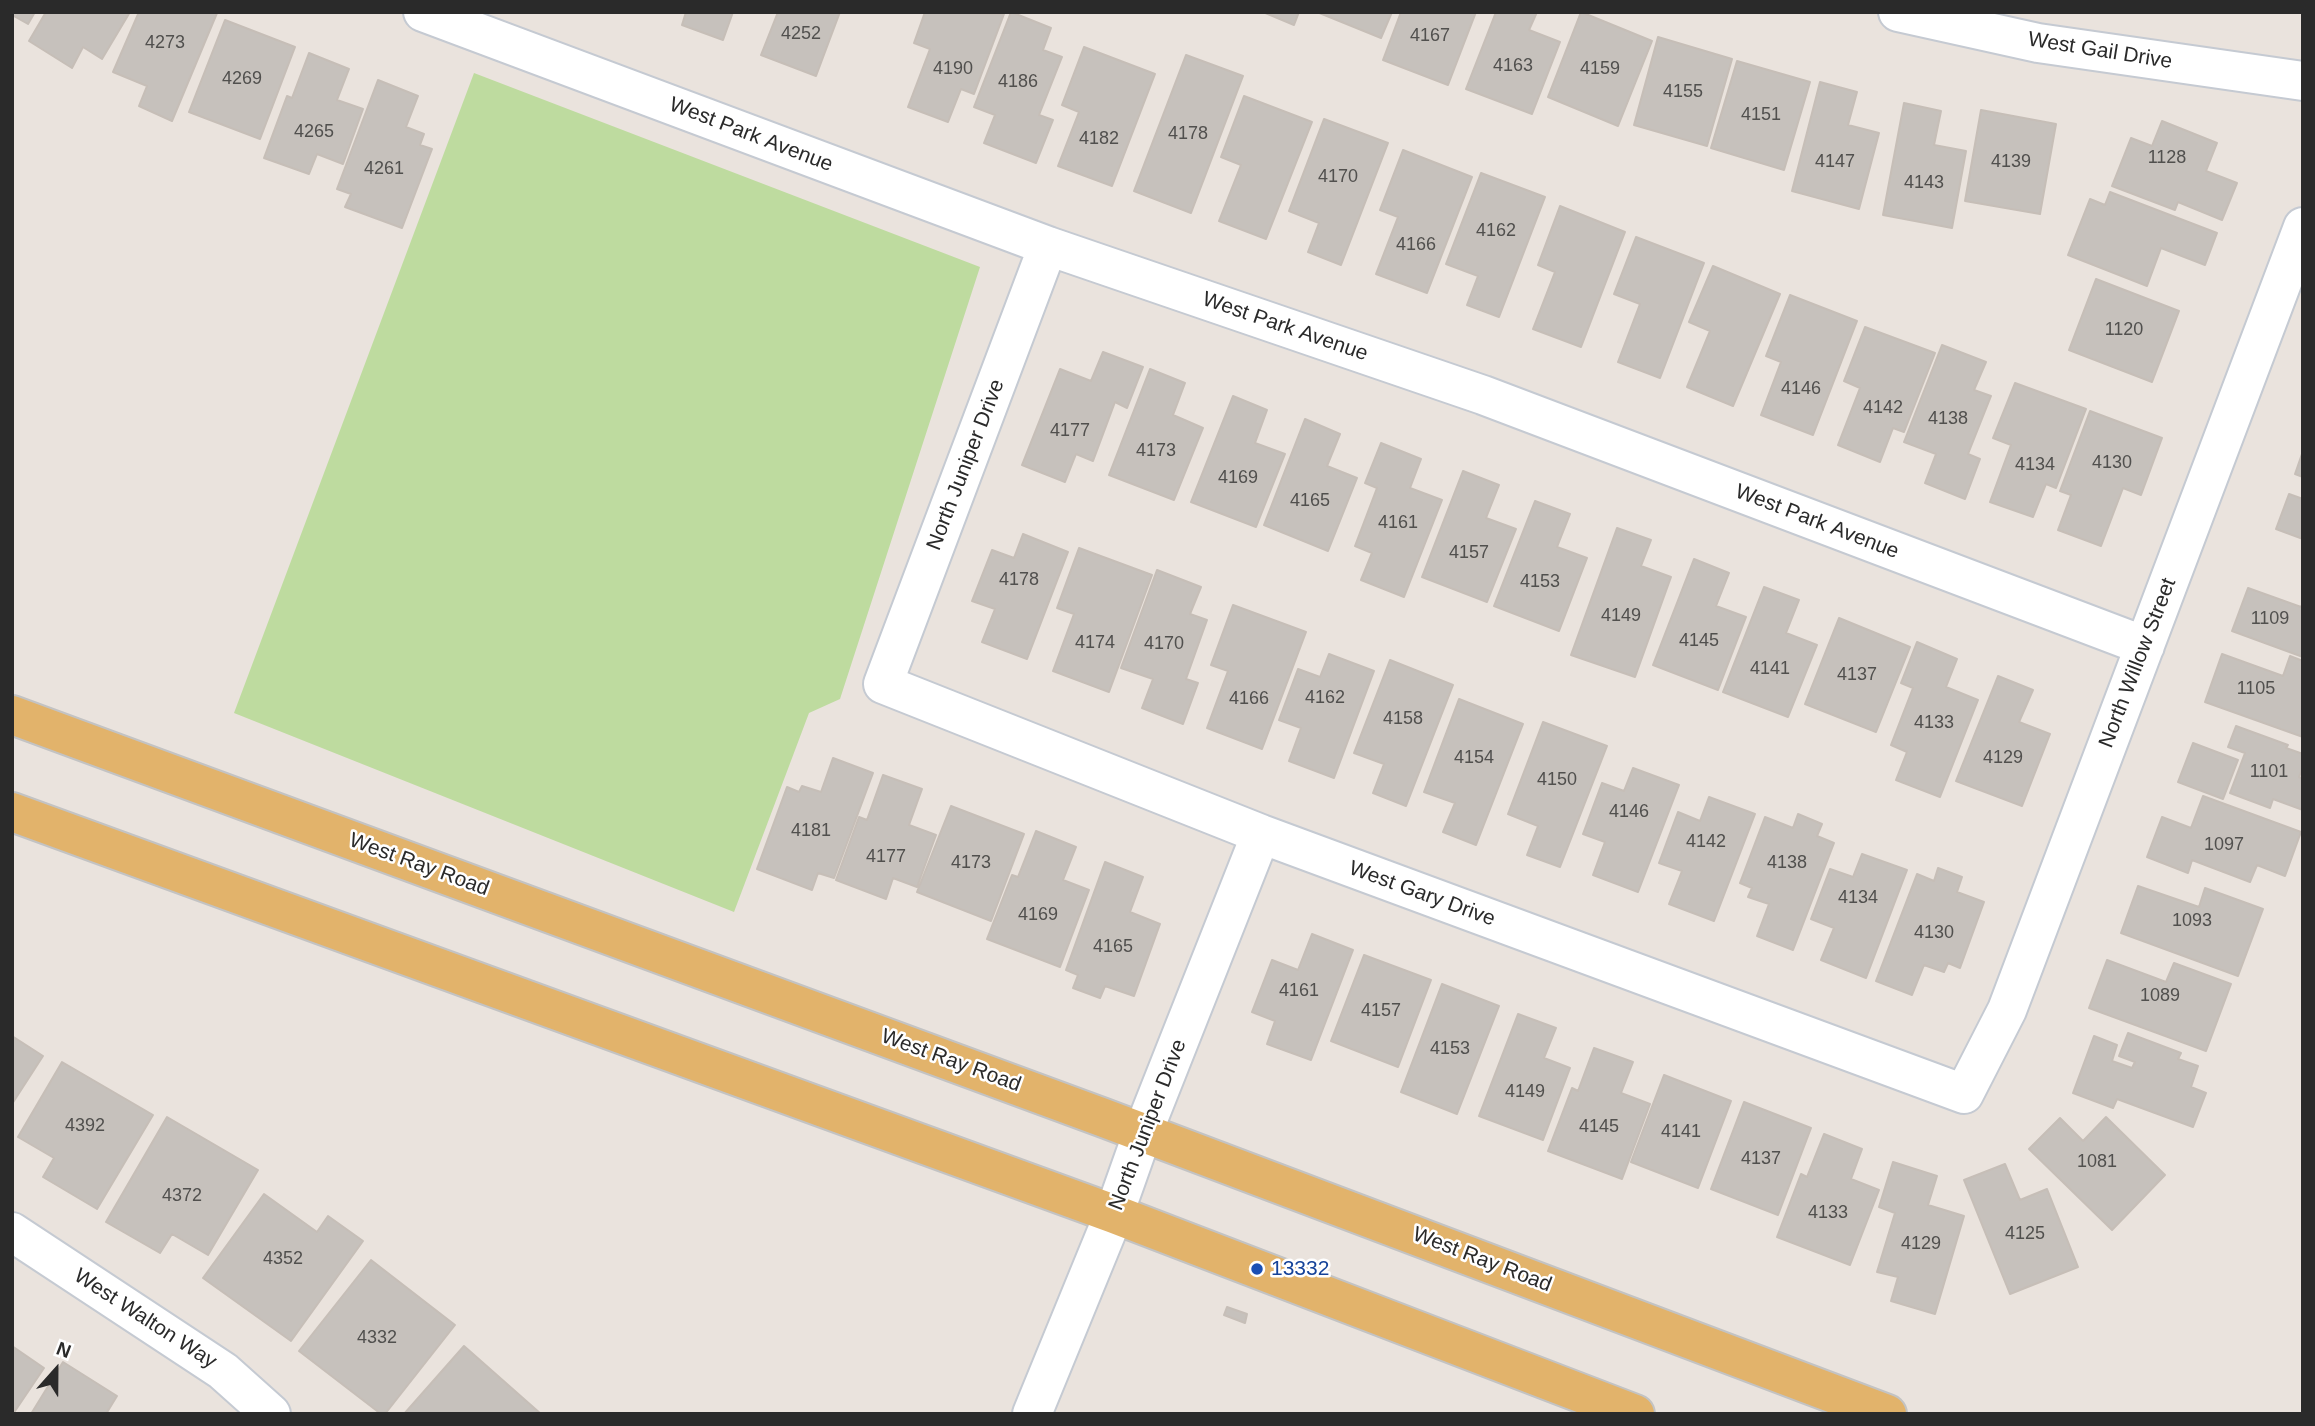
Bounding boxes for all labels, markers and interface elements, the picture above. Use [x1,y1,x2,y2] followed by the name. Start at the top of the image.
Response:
[781,23,821,45] house number: 4252
[1410,25,1450,47] house number: 4167
[2026,27,2174,75] street label: West Gail Drive
[145,32,185,54] house number: 4273
[1493,55,1533,77] house number: 4163
[933,58,973,80] house number: 4190
[1580,58,1620,80] house number: 4159
[222,68,262,90] house number: 4269
[998,71,1038,93] house number: 4186
[1663,81,1703,103] house number: 4155
[666,92,836,178] street label: West Park Avenue
[1741,104,1781,126] house number: 4151
[294,121,334,143] house number: 4265
[1168,123,1208,145] house number: 4178
[1079,128,1119,150] house number: 4182
[2148,147,2186,169] house number: 1128
[1815,151,1855,173] house number: 4147
[1991,151,2031,173] house number: 4139
[364,158,404,180] house number: 4261
[1318,166,1358,188] house number: 4170
[1904,172,1944,194] house number: 4143
[1476,220,1516,242] house number: 4162
[1396,234,1436,256] house number: 4166
[1199,287,1371,367] street label: West Park Avenue
[2105,319,2143,341] house number: 1120
[922,376,1010,554] street label: North Juniper Drive
[1781,378,1821,400] house number: 4146
[1863,397,1903,419] house number: 4142
[1928,408,1968,430] house number: 4138
[1050,420,1090,442] house number: 4177
[1136,440,1176,462] house number: 4173
[2092,452,2132,474] house number: 4130
[2015,454,2055,476] house number: 4134
[1218,467,1258,489] house number: 4169
[1732,479,1902,565] street label: West Park Avenue
[1290,490,1330,512] house number: 4165
[1378,512,1418,534] house number: 4161
[1449,542,1489,564] house number: 4157
[999,569,1039,591] house number: 4178
[1520,571,1560,593] house number: 4153
[2094,575,2182,751] street label: North Willow Street
[1601,605,1641,627] house number: 4149
[2251,608,2289,630] house number: 1109
[1679,630,1719,652] house number: 4145
[1075,632,1115,654] house number: 4174
[1144,633,1184,655] house number: 4170
[1750,658,1790,680] house number: 4141
[1837,664,1877,686] house number: 4137
[2237,678,2275,700] house number: 1105
[1305,687,1345,709] house number: 4162
[1229,688,1269,710] house number: 4166
[1383,708,1423,730] house number: 4158
[1914,712,1954,734] house number: 4133
[1454,747,1494,769] house number: 4154
[1983,747,2023,769] house number: 4129
[2250,761,2288,783] house number: 1101
[1537,769,1577,791] house number: 4150
[1609,801,1649,823] house number: 4146
[791,820,831,842] house number: 4181
[346,828,492,902] street label: West Ray Road
[1686,831,1726,853] house number: 4142
[2204,834,2244,856] house number: 1097
[866,846,906,868] house number: 4177
[951,852,991,874] house number: 4173
[1767,852,1807,874] house number: 4138
[1346,856,1498,932] street label: West Gary Drive
[1838,887,1878,909] house number: 4134
[1018,904,1058,926] house number: 4169
[2172,910,2212,932] house number: 1093
[1914,922,1954,944] house number: 4130
[1093,936,1133,958] house number: 4165
[1279,980,1319,1002] house number: 4161
[2140,985,2180,1007] house number: 1089
[1361,1000,1401,1022] house number: 4157
[878,1024,1024,1098] street label: West Ray Road
[1104,1036,1192,1214] street label: North Juniper Drive
[1430,1038,1470,1060] house number: 4153
[1505,1081,1545,1103] house number: 4149
[65,1115,105,1137] house number: 4392
[1579,1116,1619,1138] house number: 4145
[1661,1121,1701,1143] house number: 4141
[1741,1148,1781,1170] house number: 4137
[2077,1151,2117,1173] house number: 1081
[162,1185,202,1207] house number: 4372
[1808,1202,1848,1224] house number: 4133
[1409,1222,1555,1298] street label: West Ray Road
[2005,1223,2045,1245] house number: 4125
[1901,1233,1941,1255] house number: 4129
[263,1248,303,1270] house number: 4352
[1271,1256,1329,1282] place label: 13332
[1249,1261,1265,1277] marker: 13332
[69,1264,221,1374] street label: West Walton Way
[357,1327,397,1349] house number: 4332
[21,1335,91,1405] north arrow
[54,1338,74,1362] text: N

